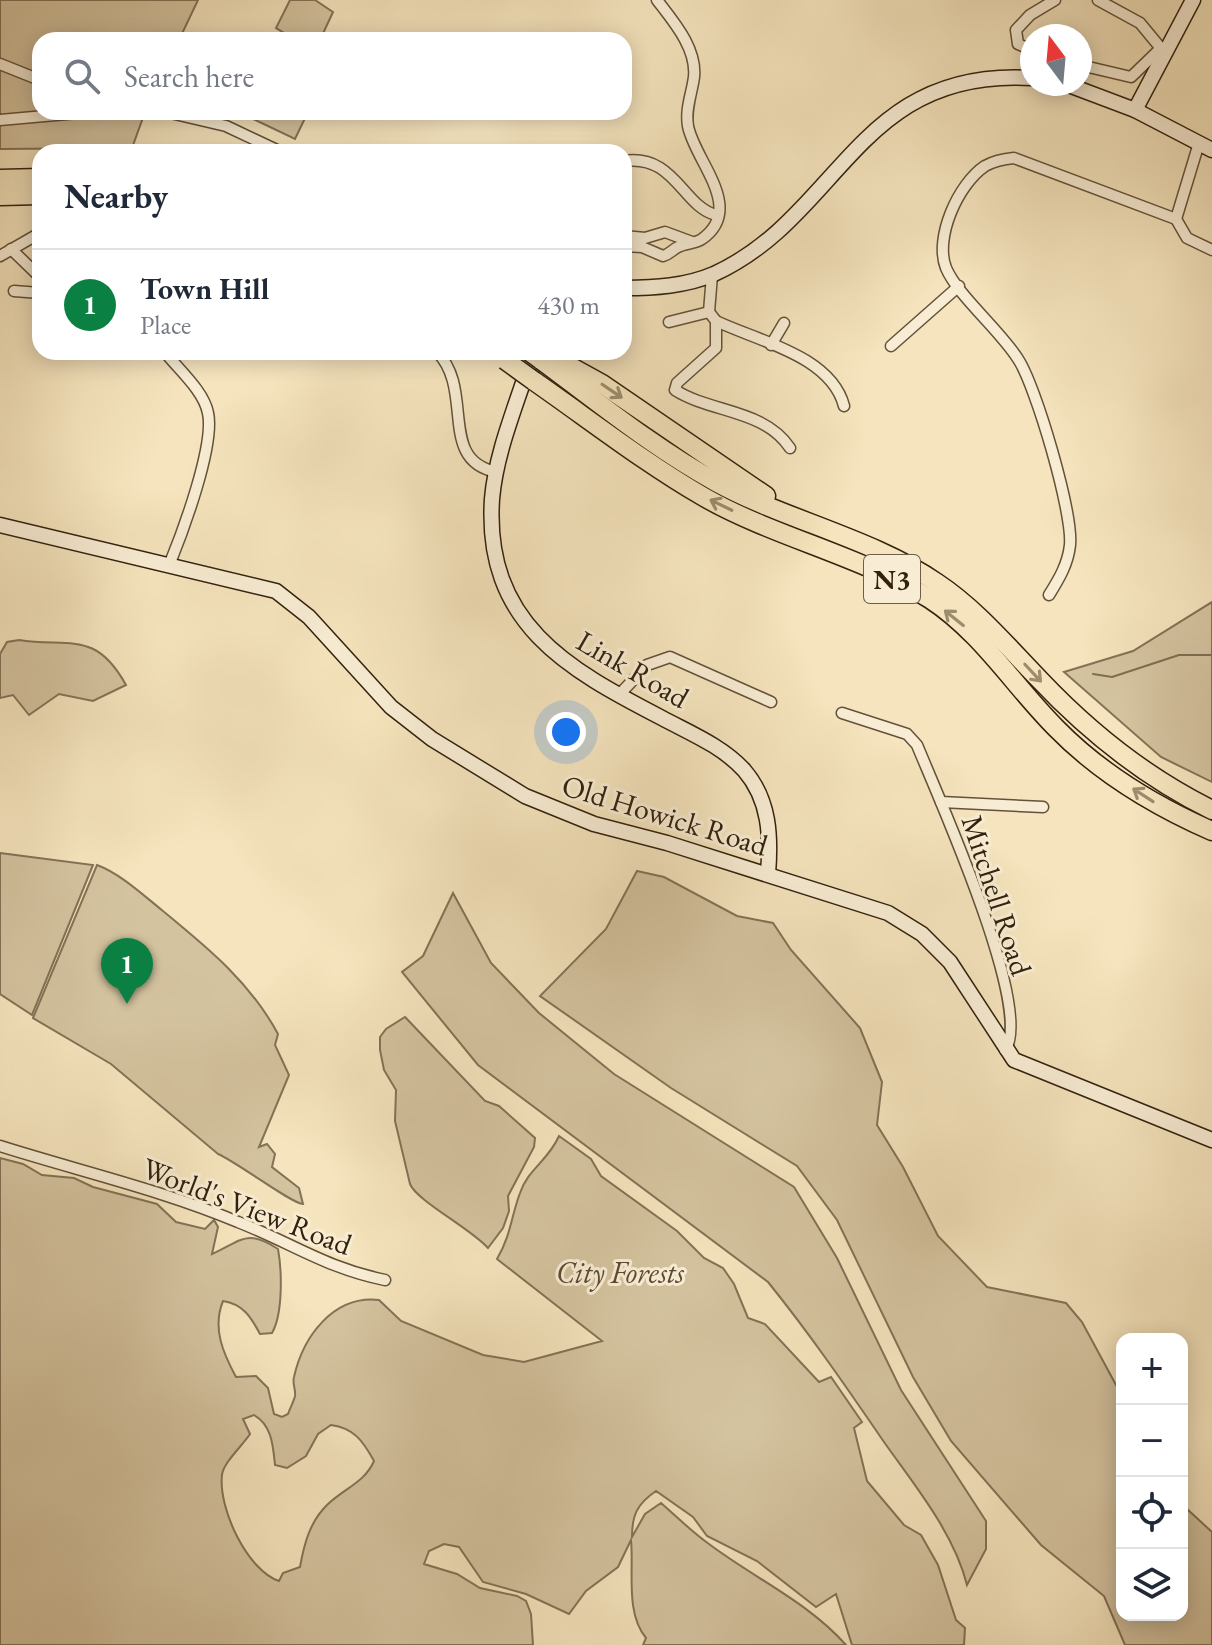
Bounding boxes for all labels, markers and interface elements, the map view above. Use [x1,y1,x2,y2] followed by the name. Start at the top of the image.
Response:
[1020,24,1092,96] north arrow
[32,32,632,120] search box
[60,54,104,98] icon: search
[124,57,254,96] text: Search here
[64,174,168,218] text: Nearby
[140,269,269,308] text: Town Hill
[83,288,97,322] text: 1
[537,288,600,322] text: 430 m
[140,308,191,342] text: Place
[600,383,623,399] one-way arrow
[710,497,734,512] one-way arrow
[864,555,920,603] road number: N3
[945,609,965,627] one-way arrow
[570,621,697,717] street label: Link Road
[1024,663,1043,683] one-way arrow
[546,712,586,752] your location
[557,765,773,865] street label: Old Howick Road
[1132,787,1155,803] one-way arrow
[953,810,1041,981] street label: Mitchell Road
[101,938,153,1004] pin: 1
[137,1148,358,1264] street label: World's View Road
[556,1253,685,1292] park label: City Forests
[1116,1333,1188,1621] map controls
[1116,1333,1188,1405] button: +
[1116,1405,1188,1477] button: −
[1116,1477,1188,1549] button: locate
[1116,1549,1188,1621] button: layers

